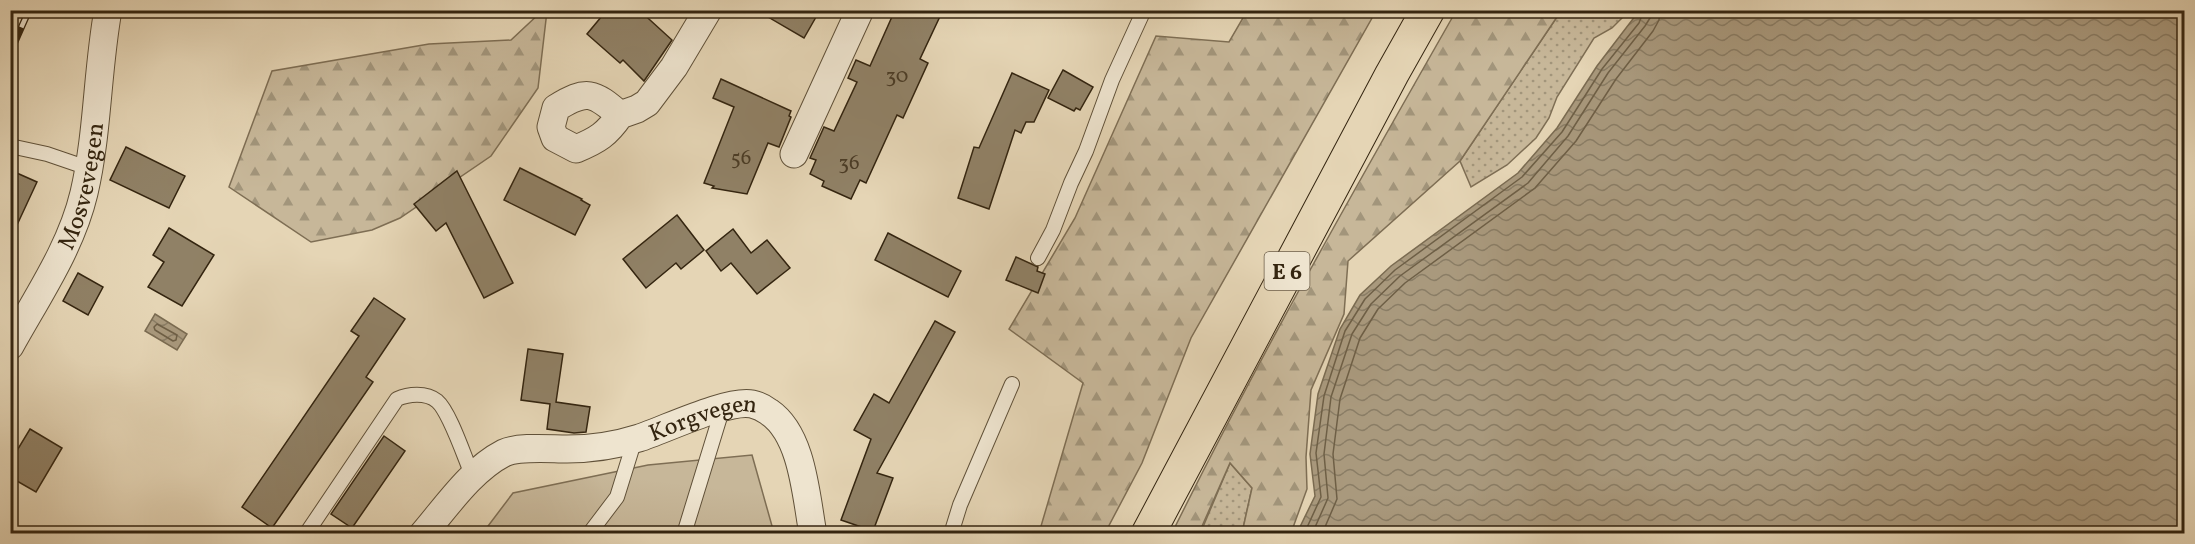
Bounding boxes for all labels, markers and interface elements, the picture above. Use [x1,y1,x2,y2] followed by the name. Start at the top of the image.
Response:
[886,62,908,91] house number: 30
[51,121,114,256] street label: Mosvevegen
[731,144,751,173] house number: 56
[838,149,860,178] house number: 36
[1264,252,1310,290] road number: E 6
[644,388,759,452] street label: Korgvegen

